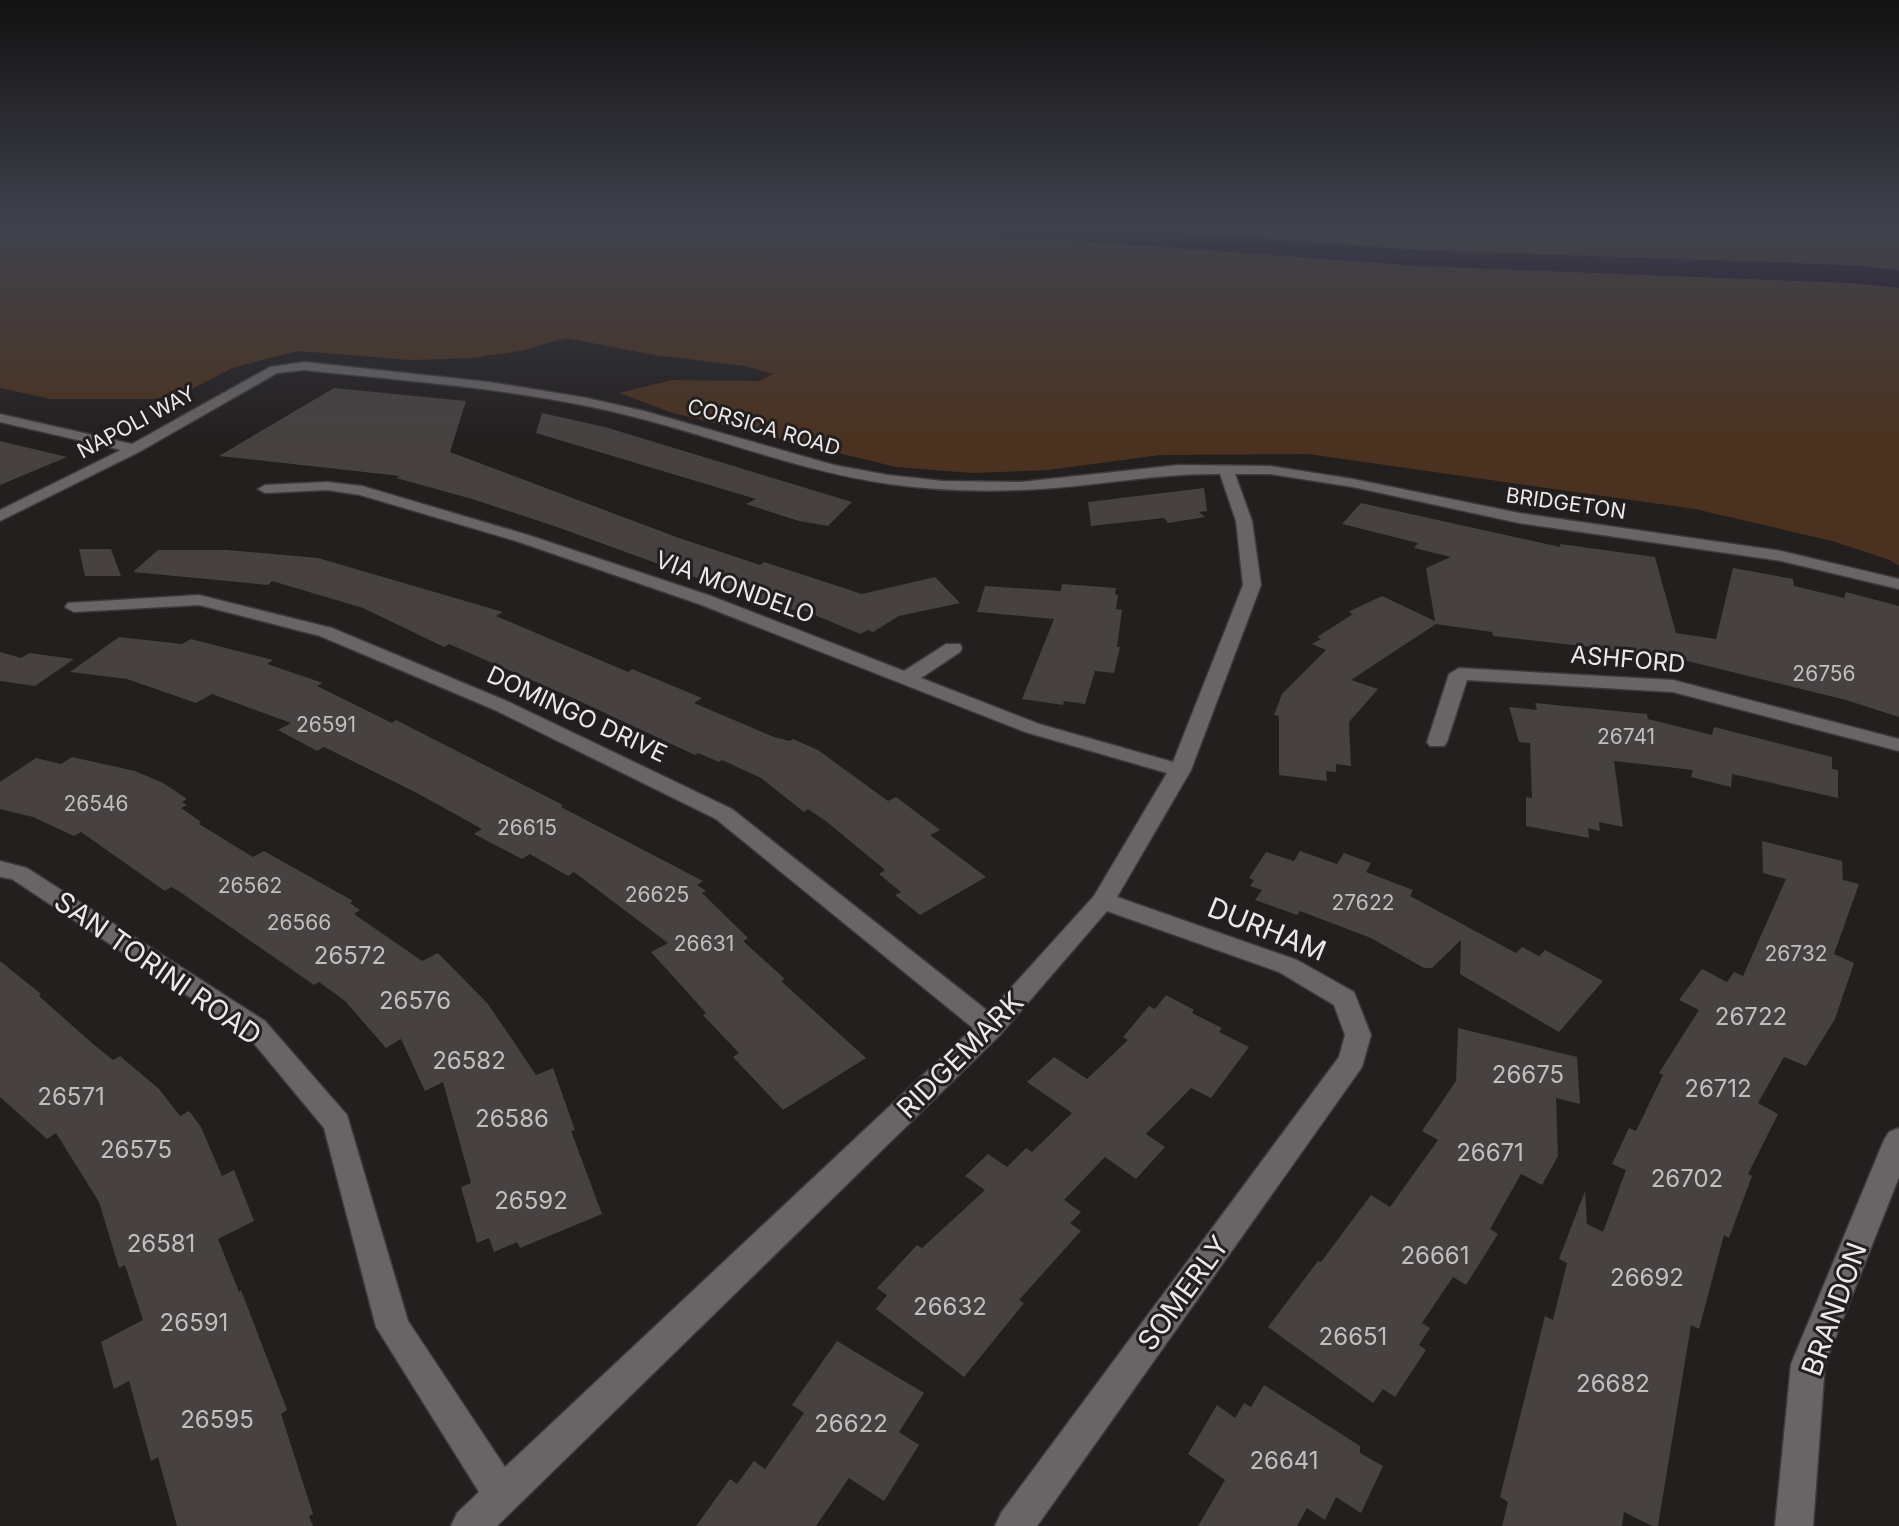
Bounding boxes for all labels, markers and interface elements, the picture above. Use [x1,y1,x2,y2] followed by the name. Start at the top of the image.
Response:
[73,380,199,464] street label: NAPOLI WAY
[685,393,843,461] street label: CORSICA ROAD
[1504,482,1628,524] street label: BRIDGETON
[651,545,819,629] street label: VIA MONDELO
[1569,640,1687,678] street label: ASHFORD
[482,660,672,768] street label: DOMINGO DRIVE
[1792,661,1856,686] house number: 26756
[296,712,356,737] house number: 26591
[1597,724,1655,749] house number: 26741
[63,791,129,816] house number: 26546
[497,815,557,840] house number: 26615
[218,873,282,898] house number: 26562
[625,882,689,907] house number: 26625
[48,884,268,1052] street label: SAN TORINI ROAD
[1203,890,1331,968] street label: DURHAM
[1332,890,1395,915] house number: 27622
[267,910,331,935] house number: 26566
[674,931,734,956] house number: 26631
[314,941,386,970] house number: 26572
[1764,941,1828,966] house number: 26732
[890,985,1030,1125] street label: RIDGEMARK
[379,986,451,1015] house number: 26576
[1715,1002,1787,1031] house number: 26722
[432,1046,506,1075] house number: 26582
[1492,1060,1564,1089] house number: 26675
[1684,1074,1752,1103] house number: 26712
[37,1082,105,1111] house number: 26571
[475,1104,549,1133] house number: 26586
[100,1135,172,1164] house number: 26575
[1456,1138,1524,1167] house number: 26671
[1651,1164,1723,1193] house number: 26702
[494,1186,568,1215] house number: 26592
[127,1229,195,1258] house number: 26581
[1130,1229,1236,1357] street label: SOMERLY
[1794,1238,1874,1380] street label: BRANDON
[1400,1241,1470,1270] house number: 26661
[1610,1263,1684,1292] house number: 26692
[913,1292,987,1321] house number: 26632
[160,1308,228,1337] house number: 26591
[1319,1322,1387,1351] house number: 26651
[1576,1369,1650,1398] house number: 26682
[180,1405,254,1434] house number: 26595
[814,1409,888,1438] house number: 26622
[1249,1446,1319,1475] house number: 26641

